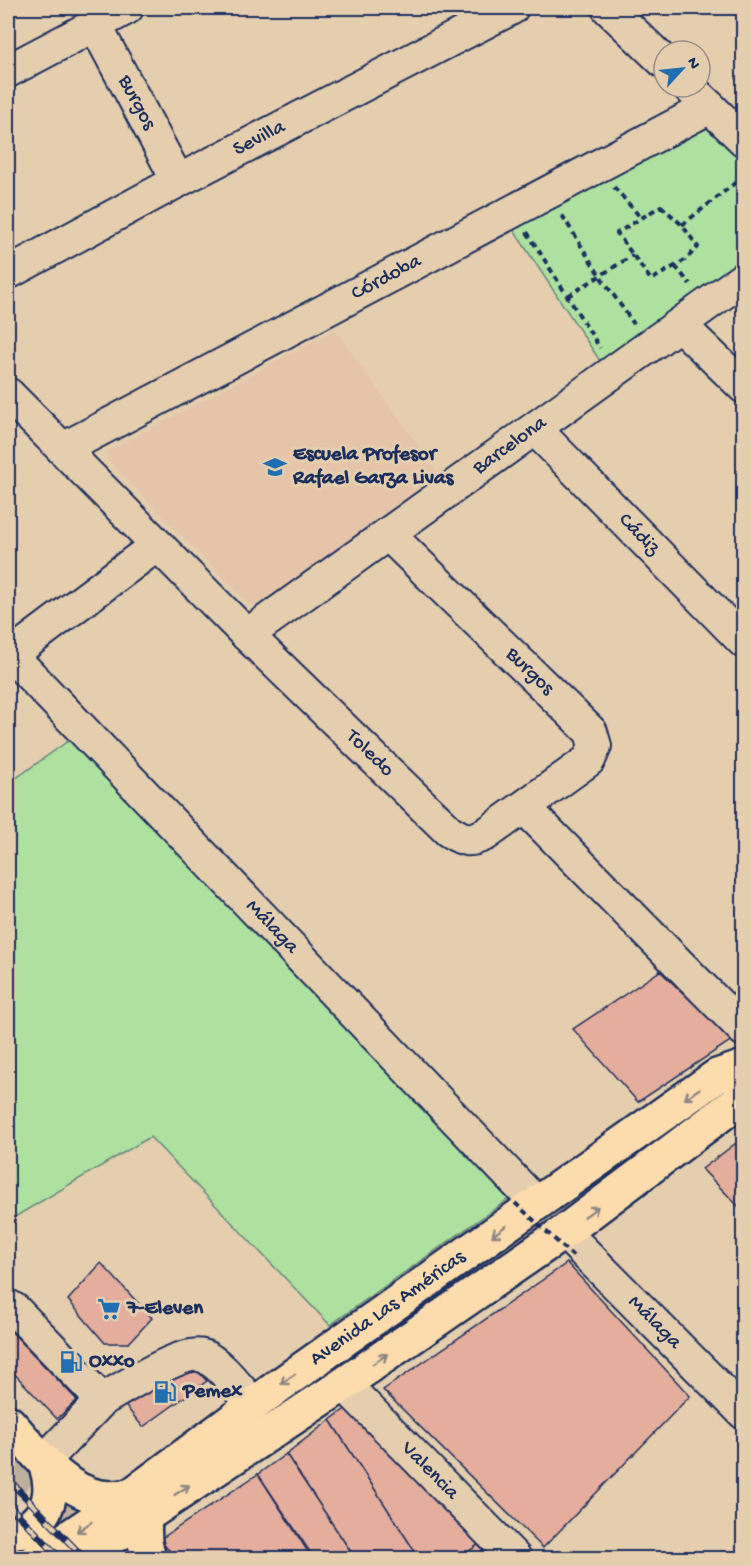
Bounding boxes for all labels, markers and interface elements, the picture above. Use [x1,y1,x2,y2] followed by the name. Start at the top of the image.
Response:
[652,39,712,99] north arrow
[681,55,703,73] text: N
[111,70,162,136] street label: Burgos
[229,114,291,163] street label: Sevilla
[347,249,427,307] street label: Córdoba
[468,410,553,482] street label: Barcelona
[292,443,455,492] place label: Escuela Profesor Rafael Garza Livas
[262,454,288,480] school or university icon: Escuela Profesor Rafael Garza Livas
[613,508,665,561] street label: Cádiz
[499,642,560,702] street label: Burgos
[339,724,399,783] street label: Toledo
[240,895,304,961] street label: Málaga
[684,1088,701,1100] one-way arrow
[583,1205,599,1218] one-way arrow
[491,1225,507,1237] one-way arrow
[305,1244,472,1372] street label: Avenida Las Américas
[622,1290,687,1356] street label: Málaga
[96,1296,122,1322] supermarket icon: 7-Eleven
[126,1297,204,1322] place label: 7-Eleven
[58,1349,84,1375] fuel station icon: Oxxo
[89,1350,135,1375] place label: Oxxo
[371,1353,387,1365] one-way arrow
[280,1373,296,1385] one-way arrow
[152,1379,178,1405] fuel station icon: Pemex
[182,1380,243,1405] place label: Pemex
[395,1436,465,1506] street label: Valencia
[173,1484,190,1496] one-way arrow
[76,1521,92,1533] one-way arrow

